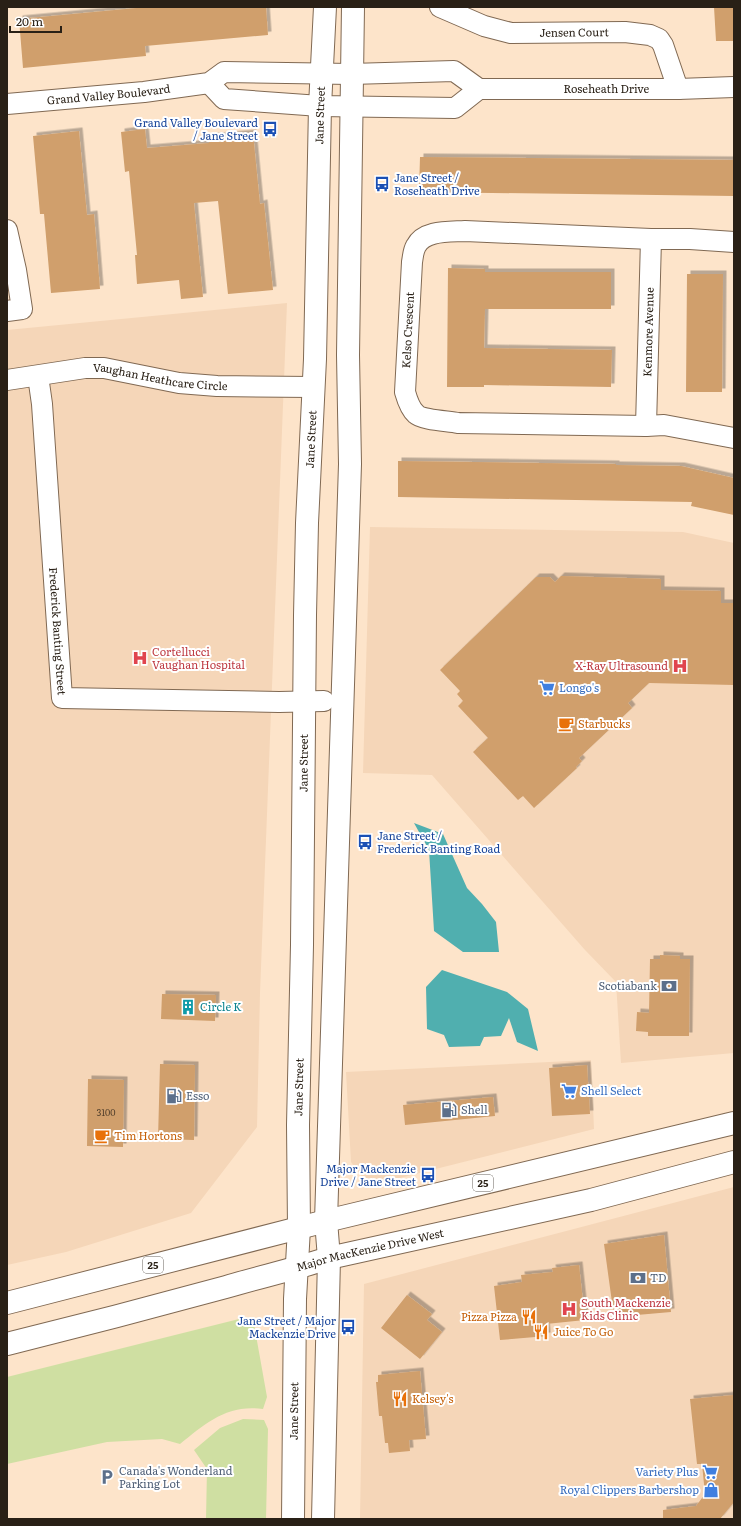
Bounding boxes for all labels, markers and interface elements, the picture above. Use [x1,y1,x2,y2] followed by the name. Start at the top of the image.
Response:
[10,8,61,34] scale bar
[16,12,43,30] text: 20 m
[539,23,609,40] street label: Jensen Court
[46,79,171,107] street label: Grand Valley Boulevard
[563,80,650,96] street label: Roseheath Drive
[310,85,328,145] street label: Jane Street
[134,114,259,143] place label: Grand Valley Boulevard / Jane Street
[261,120,279,138] bus stop icon: Grand Valley Boulevard / Jane Street
[394,169,480,198] place label: Jane Street / Roseheath Drive
[373,175,391,193] bus stop icon: Jane Street / Roseheath Drive
[638,287,657,377] street label: Kenmore Avenue
[397,291,417,369] street label: Kelso Crescent
[93,359,228,393] street label: Vaughan Heathcare Circle
[301,409,320,469] street label: Jane Street
[46,567,71,696] street label: Frederick Banting Street
[152,643,245,672] place label: Cortellucci Vaughan Hospital
[131,649,149,667] hospital icon: Cortellucci Vaughan Hospital
[575,657,668,673] place label: X-Ray Ultrasound
[671,657,689,675] hospital icon: X-Ray Ultrasound
[538,679,556,697] supermarket icon: Longo's
[559,679,599,695] place label: Longo's
[557,715,575,733] cafe icon: Starbucks
[578,715,630,731] place label: Starbucks
[294,733,311,792] street label: Jane Street
[377,827,500,856] place label: Jane Street / Frederick Banting Road
[356,833,374,851] bus stop icon: Jane Street / Frederick Banting Road
[599,977,657,993] place label: Scotiabank
[660,977,678,995] bank icon: Scotiabank
[179,998,197,1016] building icon: Circle K
[200,998,242,1014] place label: Circle K
[289,1057,306,1116] street label: Jane Street
[560,1082,578,1100] supermarket icon: Shell Select
[581,1082,642,1098] place label: Shell Select
[165,1087,183,1105] fuel station icon: Esso
[186,1087,209,1103] place label: Esso
[440,1101,458,1119] fuel station icon: Shell
[461,1101,488,1117] place label: Shell
[97,1105,115,1119] house number: 3100
[93,1127,111,1145] cafe icon: Tim Hortons
[114,1127,182,1143] place label: Tim Hortons
[320,1160,417,1189] place label: Major Mackenzie Drive / Jane Street
[419,1166,437,1184] bus stop icon: Major Mackenzie Drive / Jane Street
[473,1175,493,1191] road number: 25
[294,1224,445,1274] street label: Major MacKenzie Drive West
[143,1257,163,1273] road number: 25
[629,1269,647,1287] bank icon: TD
[650,1269,667,1285] place label: TD
[581,1294,671,1323] place label: South Mackenzie Kids Clinic
[560,1300,578,1318] hospital icon: South Mackenzie Kids Clinic
[461,1308,517,1324] place label: Pizza Pizza
[520,1308,538,1326] restaurant icon: Pizza Pizza
[237,1312,337,1341] place label: Jane Street / Major Mackenzie Drive
[339,1318,357,1336] bus stop icon: Jane Street / Major Mackenzie Drive
[532,1323,550,1341] restaurant icon: Juice To Go
[553,1323,613,1339] place label: Juice To Go
[285,1381,301,1440] street label: Jane Street
[391,1390,409,1408] restaurant icon: Kelsey's
[412,1390,453,1406] place label: Kelsey's
[119,1462,233,1491] place label: Canada's Wonderland Parking Lot
[635,1463,698,1479] place label: Variety Plus
[701,1463,719,1481] supermarket icon: Variety Plus
[98,1468,116,1486] parking icon: Canada's Wonderland Parking Lot
[560,1481,699,1497] place label: Royal Clippers Barbershop
[702,1481,720,1499] shop icon: Royal Clippers Barbershop

